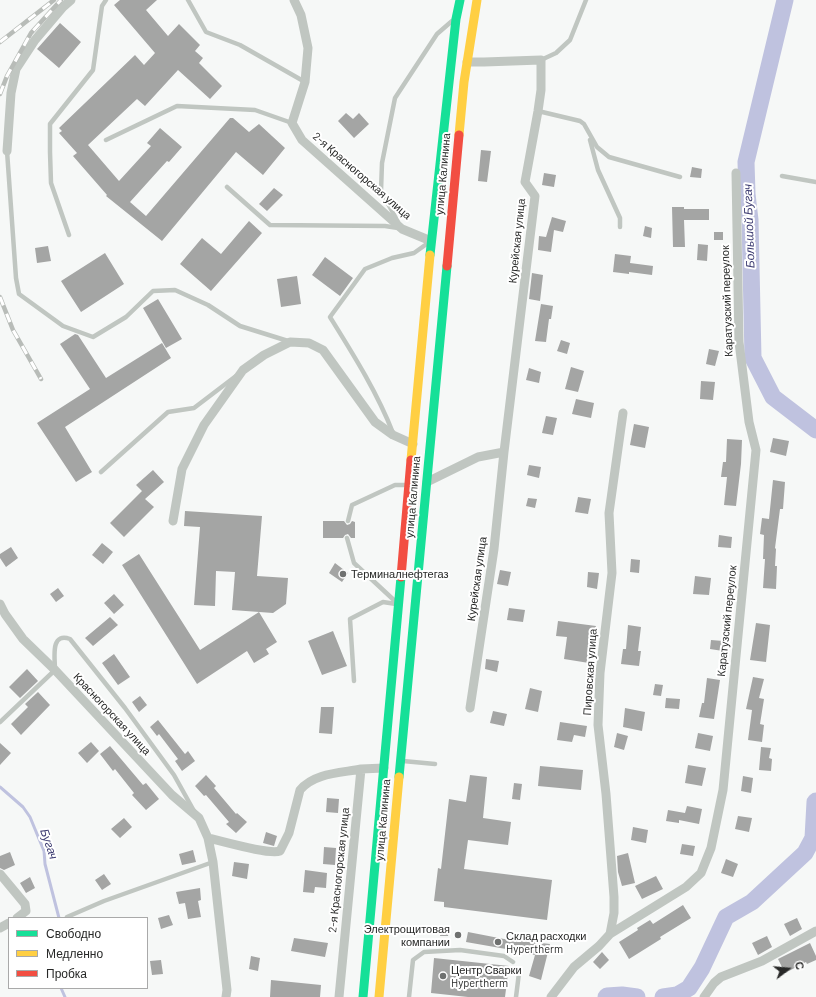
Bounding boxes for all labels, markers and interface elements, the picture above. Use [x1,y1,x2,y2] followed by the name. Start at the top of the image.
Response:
[310,130,414,222] street label: 2-я Красногорская улица
[433,133,453,215] street label: улица Калинина
[740,184,758,268] water label: Большой Бугач
[506,198,528,284] street label: Курейская улица
[718,245,736,357] street label: Каратузский переулок
[403,456,423,538] street label: улица Калинина
[465,536,489,622] street label: Курейская улица
[715,565,739,677] street label: Каратузский переулок
[351,567,448,581] place label: Терминалнефтегаз
[338,569,348,579] marker: Терминалнефтегаз
[580,628,600,716] street label: Пировская улица
[71,670,153,758] street label: Красногорская улица
[373,779,393,861] street label: улица Калинина
[326,807,352,933] street label: 2-я Красногорская улица
[37,827,61,861] water label: Бугач
[8,917,148,989] legend
[364,922,450,948] place label: Электрощитовая компании
[46,926,101,940] text: Свободно
[506,929,586,955] place label: Склад расходки Hypertherm
[453,930,463,940] marker: Электрощитовая компании
[493,937,503,947] marker: Склад расходки Hypertherm
[46,946,103,960] text: Медленно
[768,949,808,989] north arrow
[793,960,807,971] text: С
[451,963,522,989] place label: Центр Сварки Hypertherm
[46,966,87,980] text: Пробка
[438,971,448,981] marker: Центр Сварки Hypertherm

